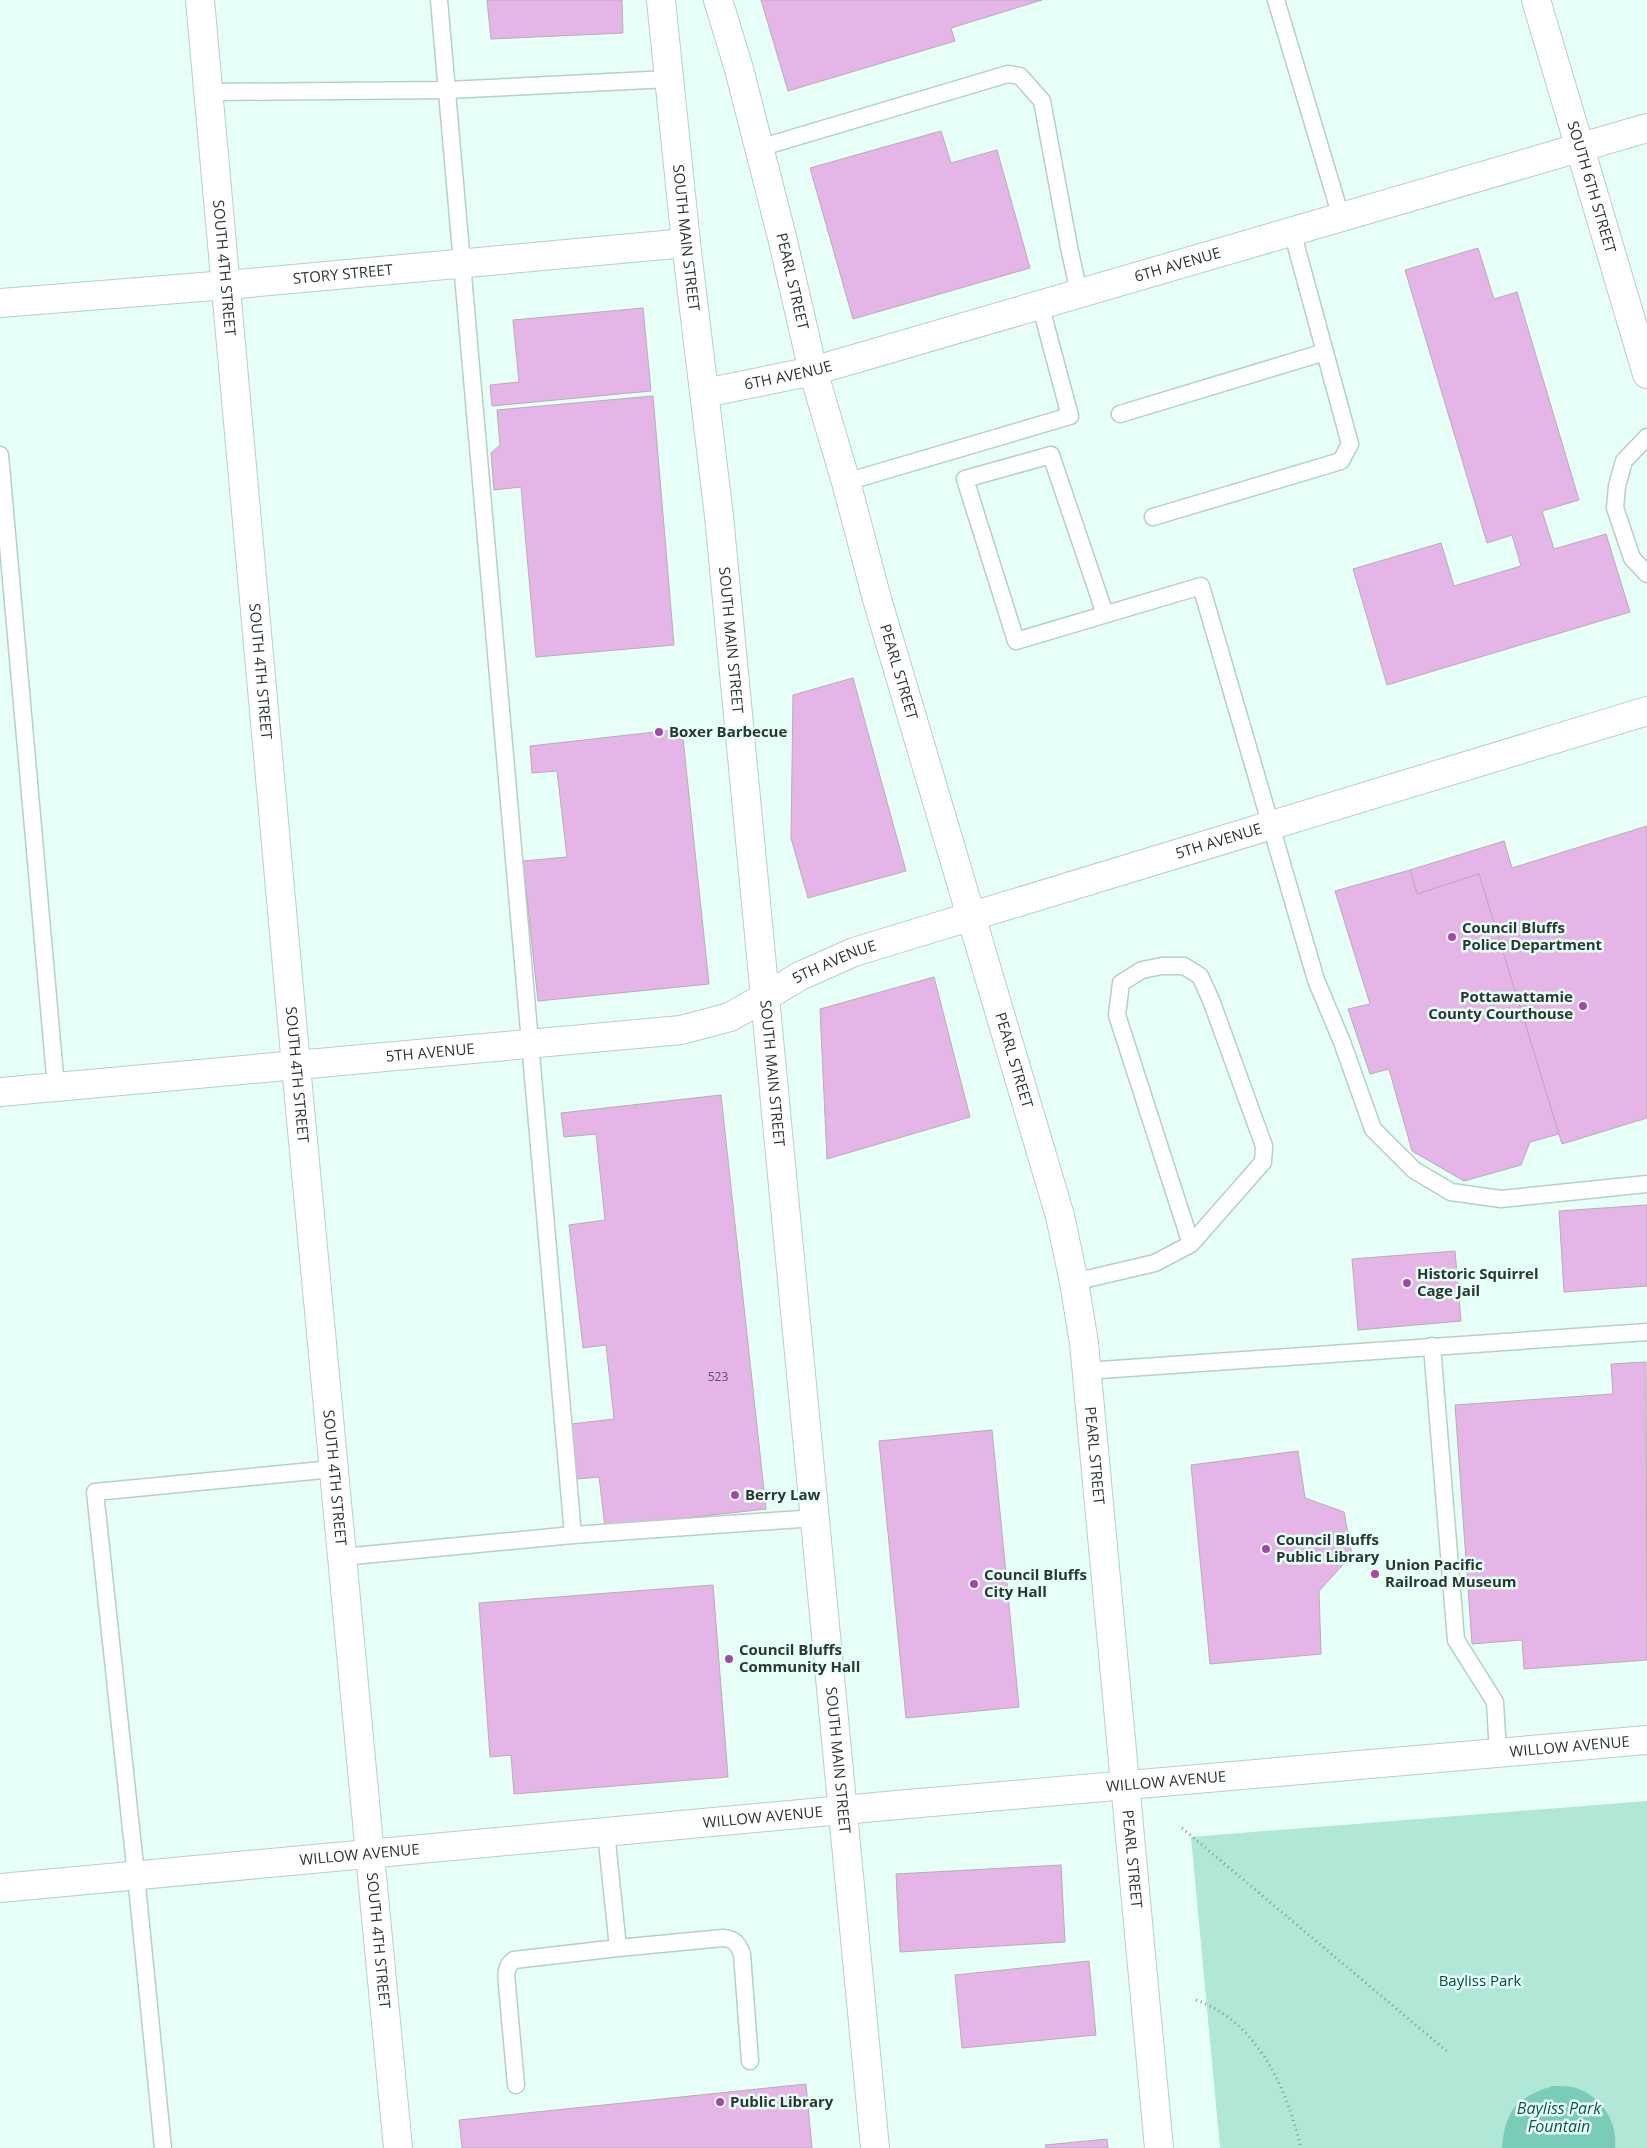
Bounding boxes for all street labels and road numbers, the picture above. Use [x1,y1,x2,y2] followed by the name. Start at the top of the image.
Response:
[1563,118,1622,256] street label: SOUTH 6TH STREET
[669,163,705,313] street label: SOUTH MAIN STREET
[209,199,241,337] street label: SOUTH 4TH STREET
[772,231,814,332] street label: PEARL STREET
[1132,242,1223,286] street label: 6TH AVENUE
[292,259,394,288] street label: STORY STREET
[742,355,834,394] street label: 6TH AVENUE
[715,566,749,715] street label: SOUTH MAIN STREET
[245,602,278,741] street label: SOUTH 4TH STREET
[876,622,923,722] street label: PEARL STREET
[1173,818,1264,863] street label: 5TH AVENUE
[788,935,878,988] street label: 5TH AVENUE
[756,999,790,1148] street label: SOUTH MAIN STREET
[282,1006,314,1144] street label: SOUTH 4TH STREET
[991,1010,1039,1111] street label: PEARL STREET
[385,1038,475,1066] street label: 5TH AVENUE
[1081,1406,1110,1506] street label: PEARL STREET
[319,1409,352,1547] street label: SOUTH 4TH STREET
[822,1686,856,1835] street label: SOUTH MAIN STREET
[1509,1731,1630,1761] street label: WILLOW AVENUE
[1105,1766,1227,1796] street label: WILLOW AVENUE
[702,1801,824,1832] street label: WILLOW AVENUE
[1119,1809,1148,1910] street label: PEARL STREET
[298,1838,420,1869] street label: WILLOW AVENUE
[363,1872,396,2010] street label: SOUTH 4TH STREET

